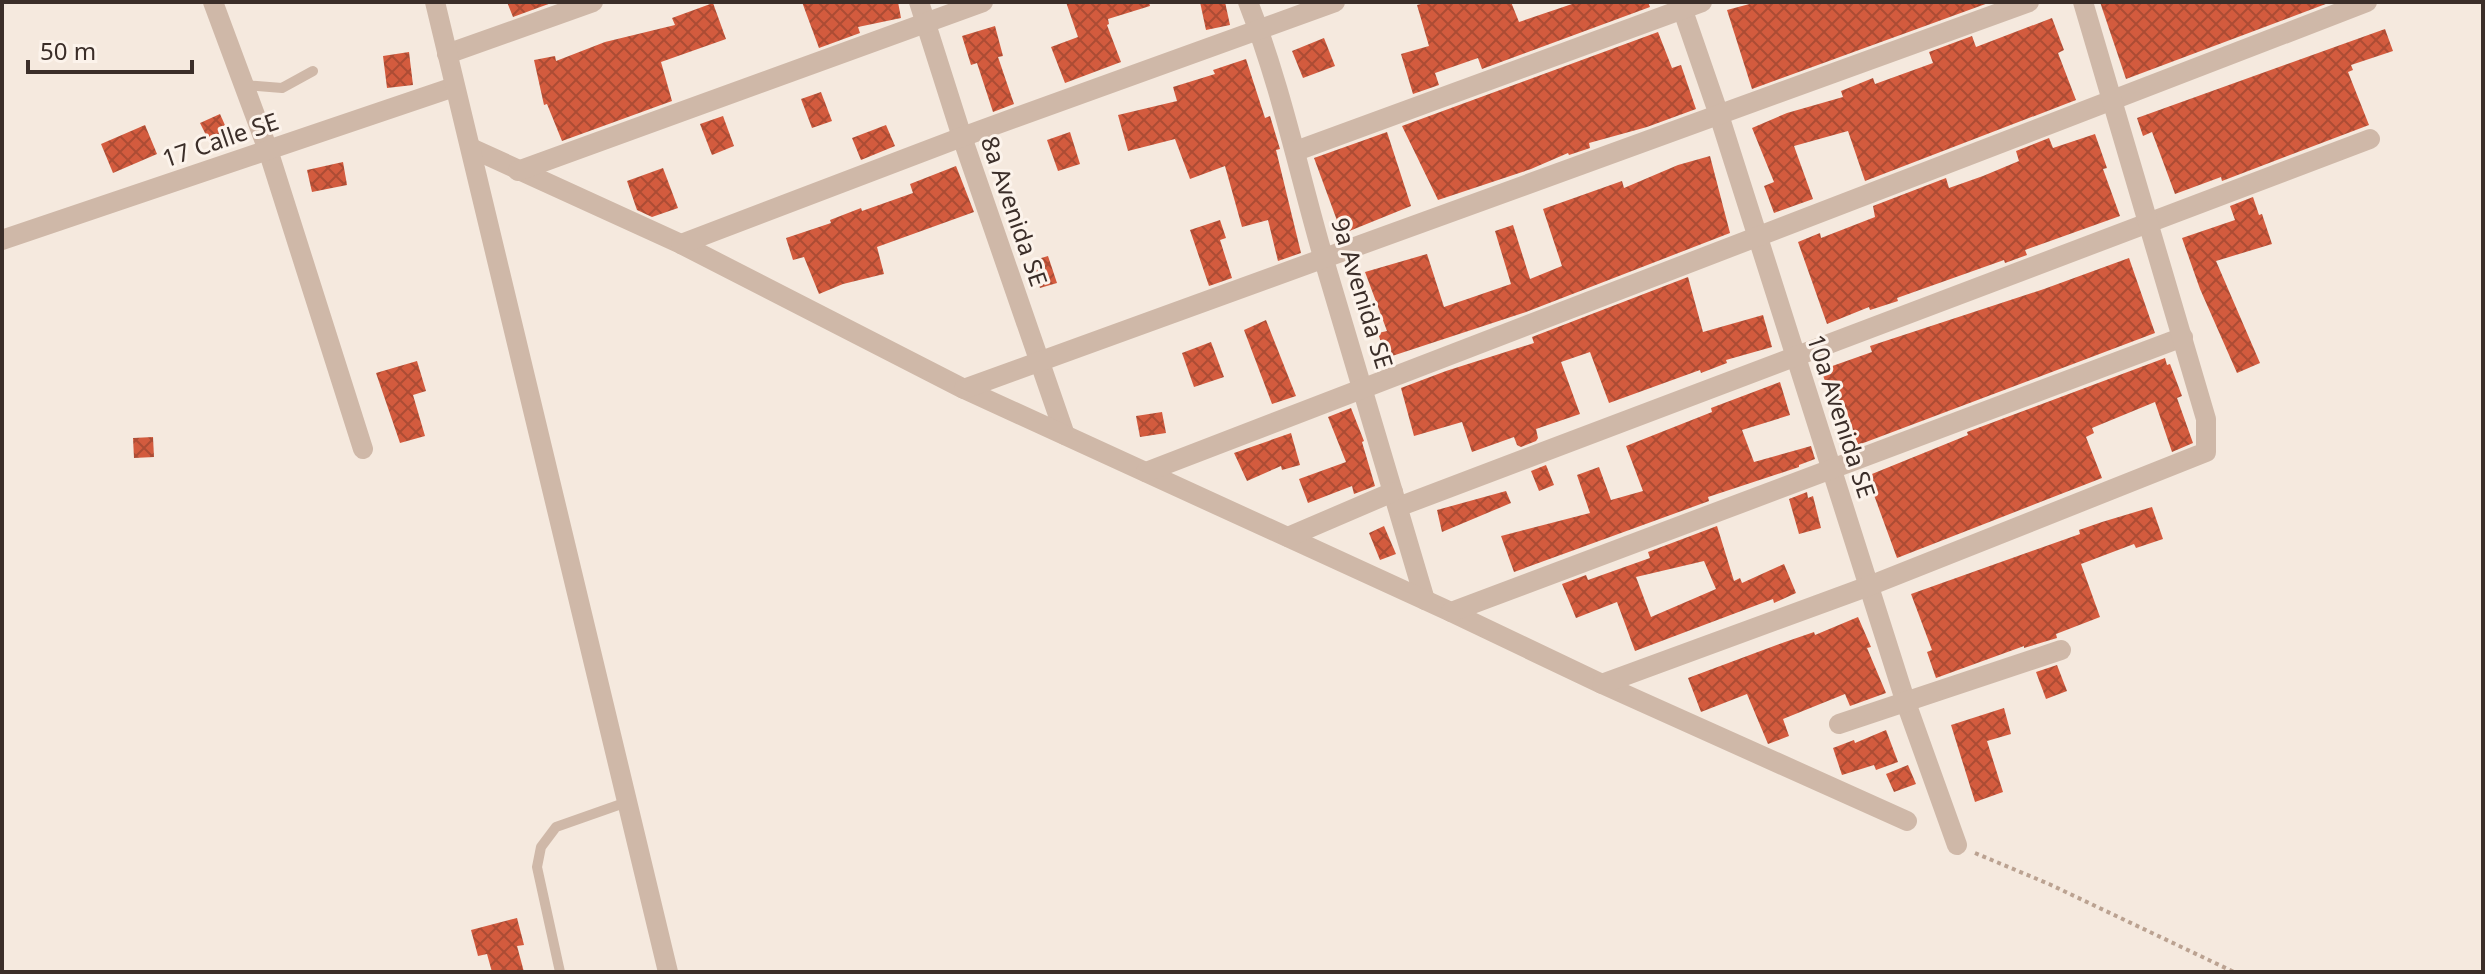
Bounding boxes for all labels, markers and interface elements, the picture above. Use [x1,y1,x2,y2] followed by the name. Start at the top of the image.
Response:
[28,24,192,74] scale bar
[40,34,96,67] text: 50 m
[157,104,283,174] street label: 17 Calle SE
[974,132,1056,290] street label: 8a Avenida SE
[1324,213,1402,373] street label: 9a Avenida SE
[1800,330,1884,502] street label: 10a Avenida SE

